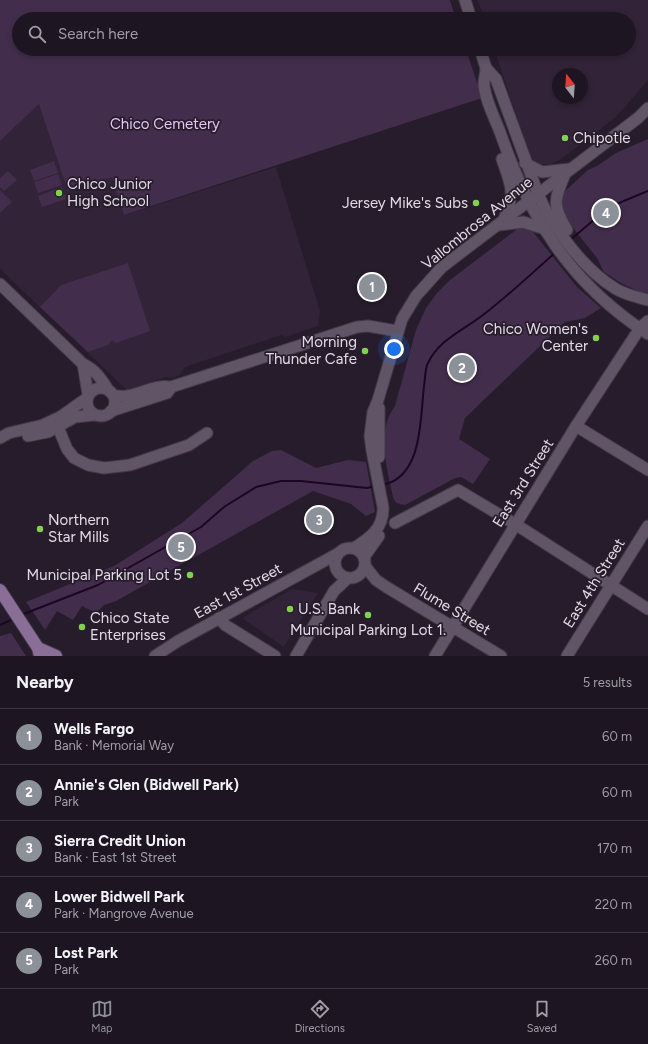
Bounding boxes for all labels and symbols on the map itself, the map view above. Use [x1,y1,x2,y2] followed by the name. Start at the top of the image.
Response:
[552,68,588,104] north arrow
[110,115,220,133] park label: Chico Cemetery
[573,129,630,147] place label: Chipotle
[560,133,570,143] marker: Chipotle
[418,173,536,273] street label: Vallombrosa Avenue
[67,175,152,210] place label: Chico Junior High School
[54,188,64,198] marker: Chico Junior High School
[342,194,468,212] place label: Jersey Mike's Subs
[471,198,481,208] marker: Jersey Mike's Subs
[593,198,619,228] pin: 4
[359,272,385,302] pin: 1
[483,320,588,355] place label: Chico Women's Center
[266,333,357,368] place label: Morning Thunder Cafe
[591,333,601,343] marker: Chico Women's Center
[384,339,404,359] your location
[360,346,370,356] marker: Morning Thunder Cafe
[449,353,475,383] pin: 2
[489,435,557,530] street label: East 3rd Street
[306,505,332,535] pin: 3
[48,511,109,546] place label: Northern Star Mills
[35,524,45,534] marker: Northern Star Mills
[168,532,194,562] pin: 5
[559,535,629,631] street label: East 4th Street
[191,559,285,622] street label: East 1st Street
[27,566,182,584] place label: Municipal Parking Lot 5
[185,570,195,580] marker: Municipal Parking Lot 5
[410,579,494,639] street label: Flume Street
[298,600,361,618] place label: U.S. Bank
[285,604,295,614] marker: U.S. Bank
[90,609,170,644] place label: Chico State Enterprises
[363,610,373,620] marker: Municipal Parking Lot 1.
[290,621,446,639] place label: Municipal Parking Lot 1.
[77,622,87,632] marker: Chico State Enterprises

